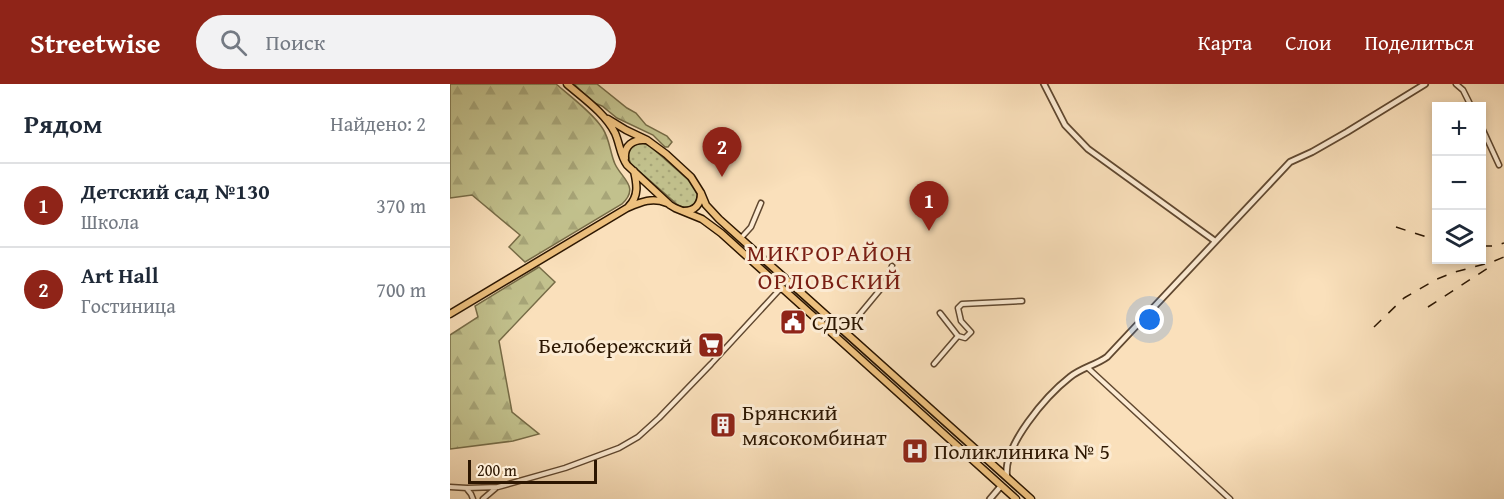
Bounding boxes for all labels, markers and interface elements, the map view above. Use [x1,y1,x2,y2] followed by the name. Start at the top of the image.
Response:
[196,15,616,69] search box
[30,22,160,63] text: Streetwise
[217,26,250,59] icon: search
[265,26,325,58] text: Поиск
[1198,27,1252,58] text: Карта
[1285,27,1331,58] text: Слои
[1364,27,1474,58] text: Поделиться
[1432,102,1486,264] map controls
[1432,102,1486,156] button: +
[24,104,102,143] text: Рядом
[330,109,426,138] text: Найдено: 2
[702,128,742,177] pin: 2
[1432,156,1486,210] button: −
[81,175,270,207] text: Детский сад №130
[910,182,948,231] pin: 1
[38,191,49,220] text: 1
[376,191,426,220] text: 370 m
[81,207,139,236] text: Школа
[1432,210,1486,264] button: layers
[747,235,913,298] district label: МИКРОРАЙОН ОРЛОВСКИЙ
[81,259,159,291] text: Art Hall
[38,275,49,304] text: 2
[376,275,426,304] text: 700 m
[81,291,176,320] text: Гостиница
[1135,305,1164,334] your location
[812,306,865,338] place label: СДЭК
[778,307,808,337] public building icon: СДЭК
[539,329,692,361] place label: Белобережский
[696,330,726,360] supermarket icon: Белобережский
[742,396,887,453] place label: Брянский мясокомбинат
[708,410,738,440] building icon: Брянский мясокомбинат
[934,435,1110,467] place label: Поликлиника № 5
[900,436,930,466] hospital icon: Поликлиника № 5
[468,457,597,484] scale bar
[477,458,517,482] text: 200 m

